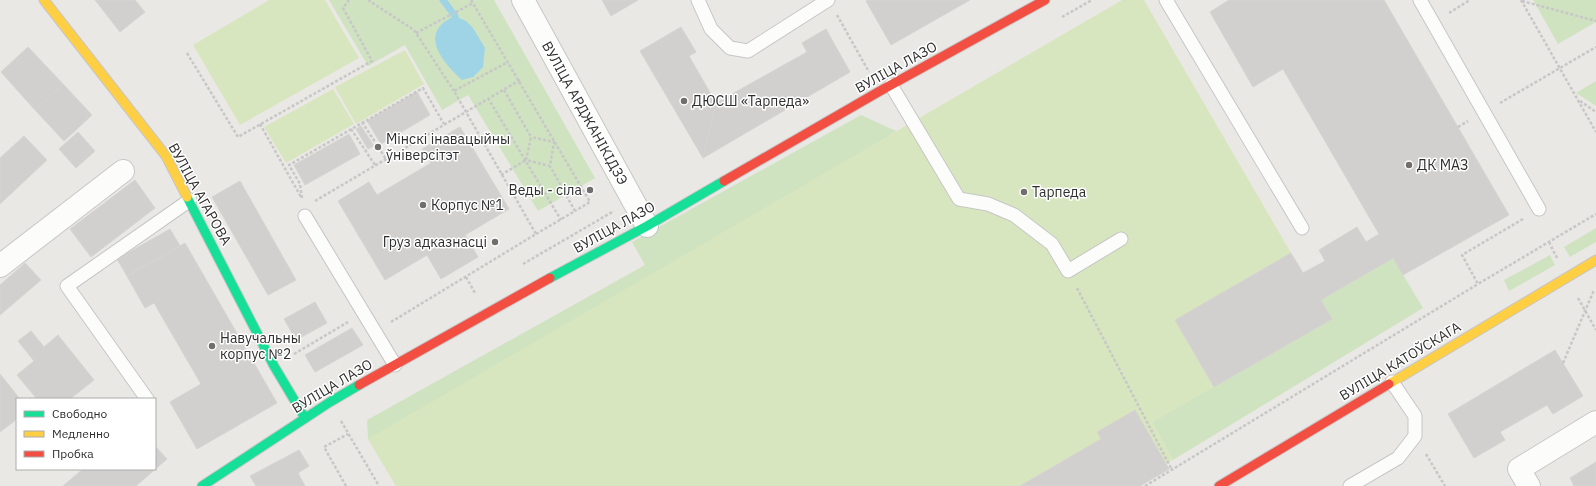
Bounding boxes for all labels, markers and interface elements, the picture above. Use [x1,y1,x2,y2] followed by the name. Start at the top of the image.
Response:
[852,37,940,97] street label: ВУЛІЦА ЛАЗО
[538,38,632,188] street label: ВУЛІЦА АРДЖАНІКІДЗЭ
[692,92,809,110] place label: ДЮСШ «Тарпеда»
[679,96,689,106] marker: ДЮСШ «Тарпеда»
[386,130,510,164] place label: Мінскі інавацыйны ўніверсітэт
[164,140,236,248] street label: ВУЛІЦА АГАРОВА
[373,142,383,152] marker: Мінскі інавацыйны ўніверсітэт
[1417,156,1468,174] place label: ДК МАЗ
[1404,160,1414,170] marker: ДК МАЗ
[509,181,583,199] place label: Веды - сіла
[1032,183,1087,201] place label: Тарпеда
[585,185,595,195] marker: Веды - сіла
[1019,187,1029,197] marker: Тарпеда
[431,196,504,214] place label: Корпус №1
[570,197,658,257] street label: ВУЛІЦА ЛАЗО
[418,200,428,210] marker: Корпус №1
[383,233,487,251] place label: Груз адказнасці
[490,237,500,247] marker: Груз адказнасці
[1336,317,1464,404] street label: ВУЛІЦА КАТОЎСКАГА
[220,329,301,363] place label: Навучальны корпус №2
[207,341,217,351] marker: Навучальны корпус №2
[288,355,376,417] street label: ВУЛІЦА ЛАЗО
[16,398,156,470] legend
[52,406,108,421] text: Свободно
[52,426,110,441] text: Медленно
[52,446,94,461] text: Пробка

